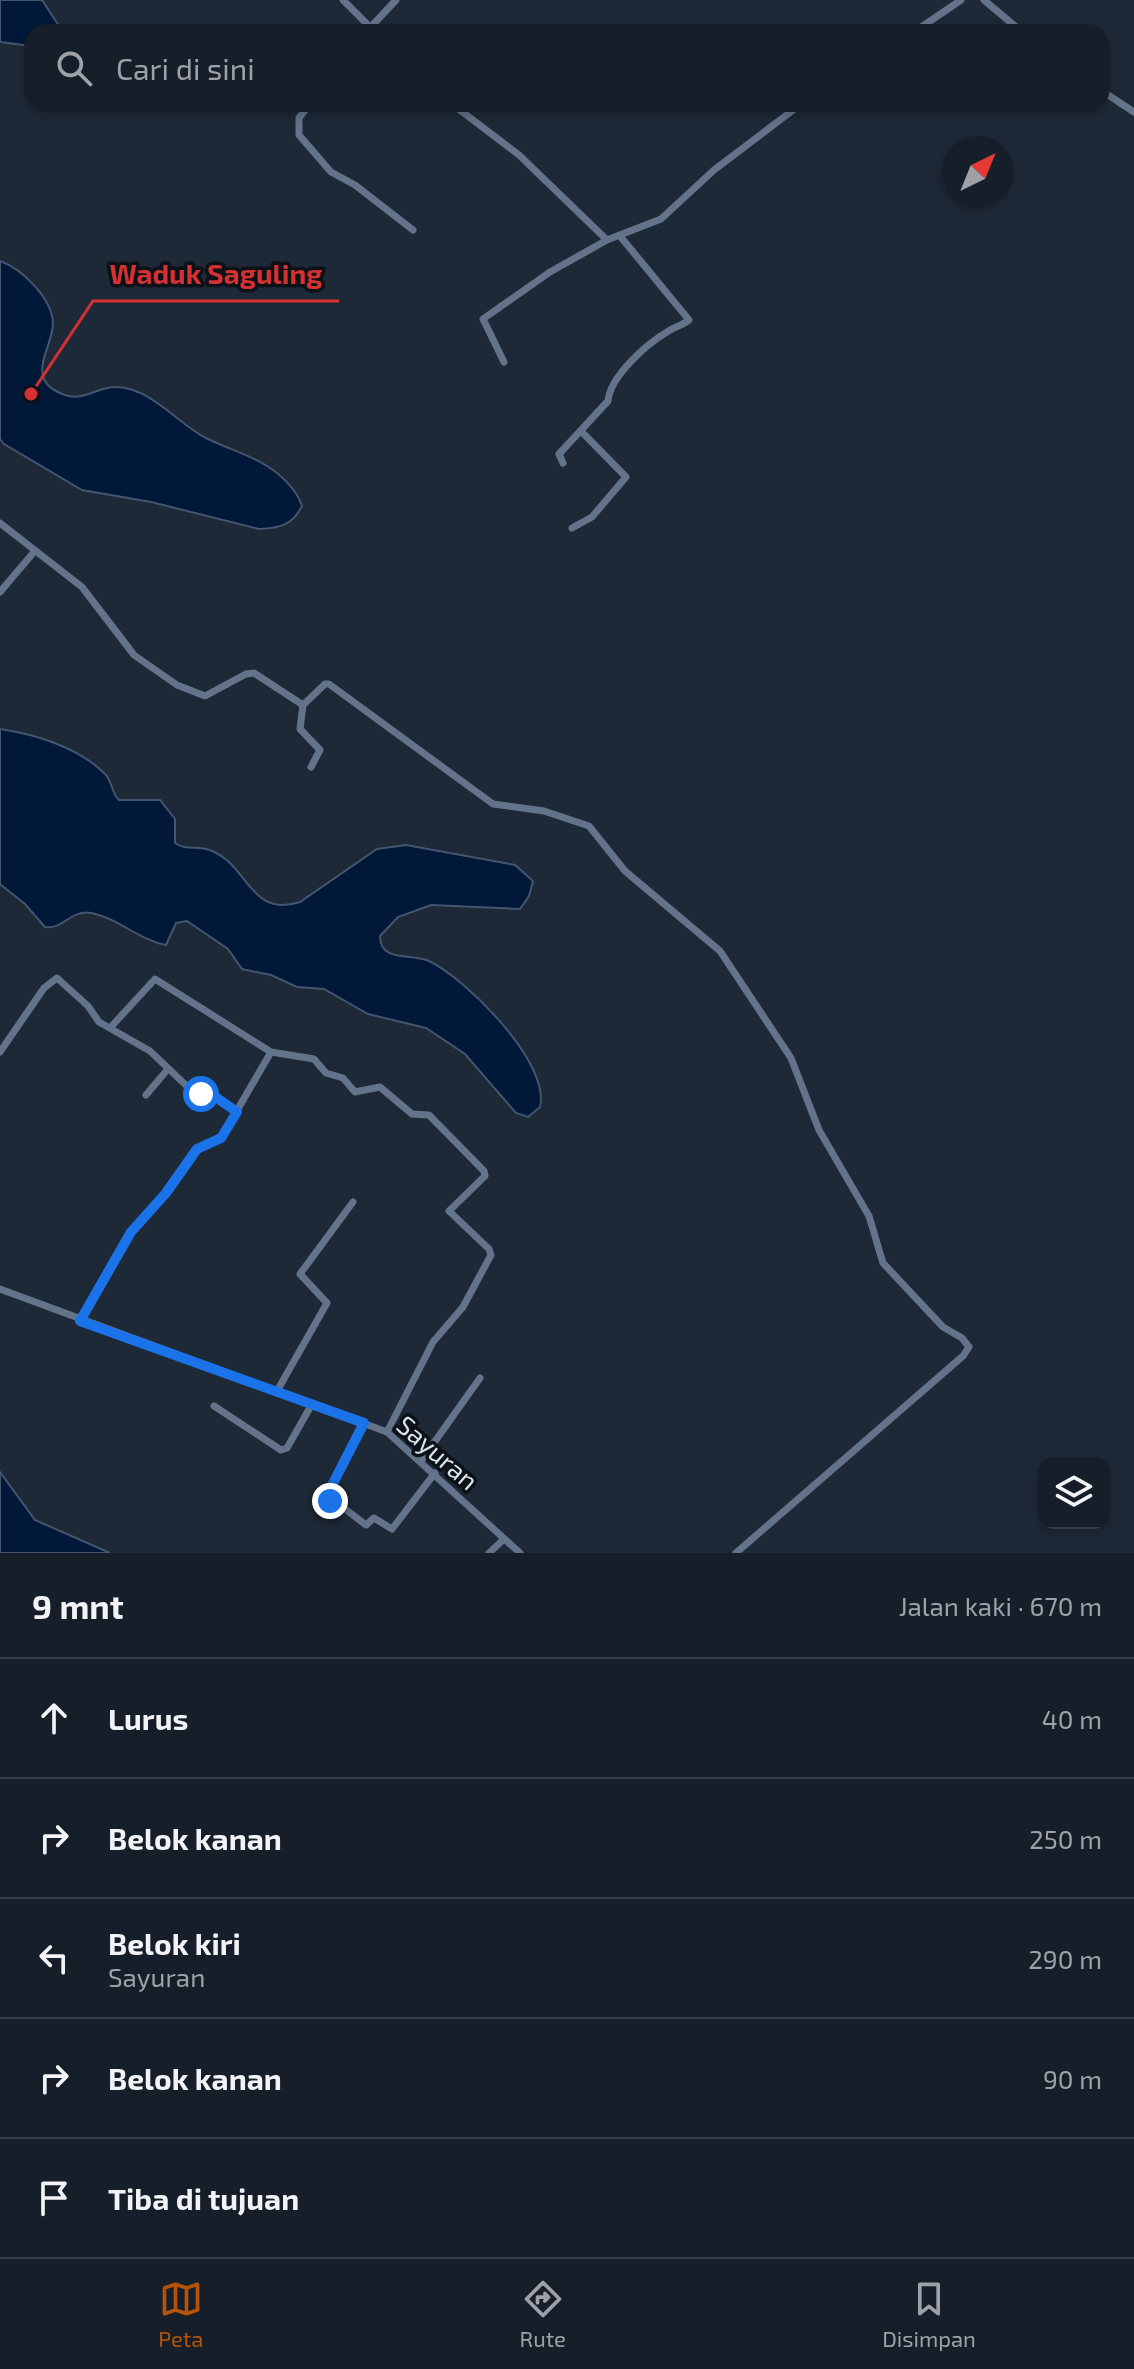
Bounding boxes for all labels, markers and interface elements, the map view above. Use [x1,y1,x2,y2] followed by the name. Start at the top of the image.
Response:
[24,24,1110,112] search box
[52,46,96,90] icon: search
[116,50,255,86] text: Cari di sini
[942,136,1014,208] north arrow
[93,249,339,301] callout: Waduk Saguling
[109,256,323,290] text: Waduk Saguling
[183,1076,219,1112] route start
[391,1408,485,1495] street label: Sayuran
[1038,1457,1110,1529] map controls
[1038,1457,1110,1529] button: layers
[312,1483,348,1519] route end
[32,1585,124,1626] text: 9 mnt
[899,1590,1102,1621] text: Jalan kaki · 670 m
[32,1696,76,1740] icon: ahead
[108,1700,188,1736] text: Lurus
[1042,1703,1102,1734] text: 40 m
[32,1816,76,1860] icon: right
[108,1820,282,1856] text: Belok kanan
[1029,1823,1102,1854] text: 250 m
[108,1925,241,1961] text: Belok kiri
[32,1936,76,1980] icon: left
[1028,1943,1102,1974] text: 290 m
[108,1961,205,1992] text: Sayuran
[32,2056,76,2100] icon: right
[108,2060,282,2096] text: Belok kanan
[1043,2063,1102,2094] text: 90 m
[32,2176,76,2220] icon: arrive
[108,2180,299,2216] text: Tiba di tujuan
[158,2277,203,2351] tab: Peta
[520,2277,566,2351] tab: Rute
[882,2277,976,2351] tab: Disimpan

